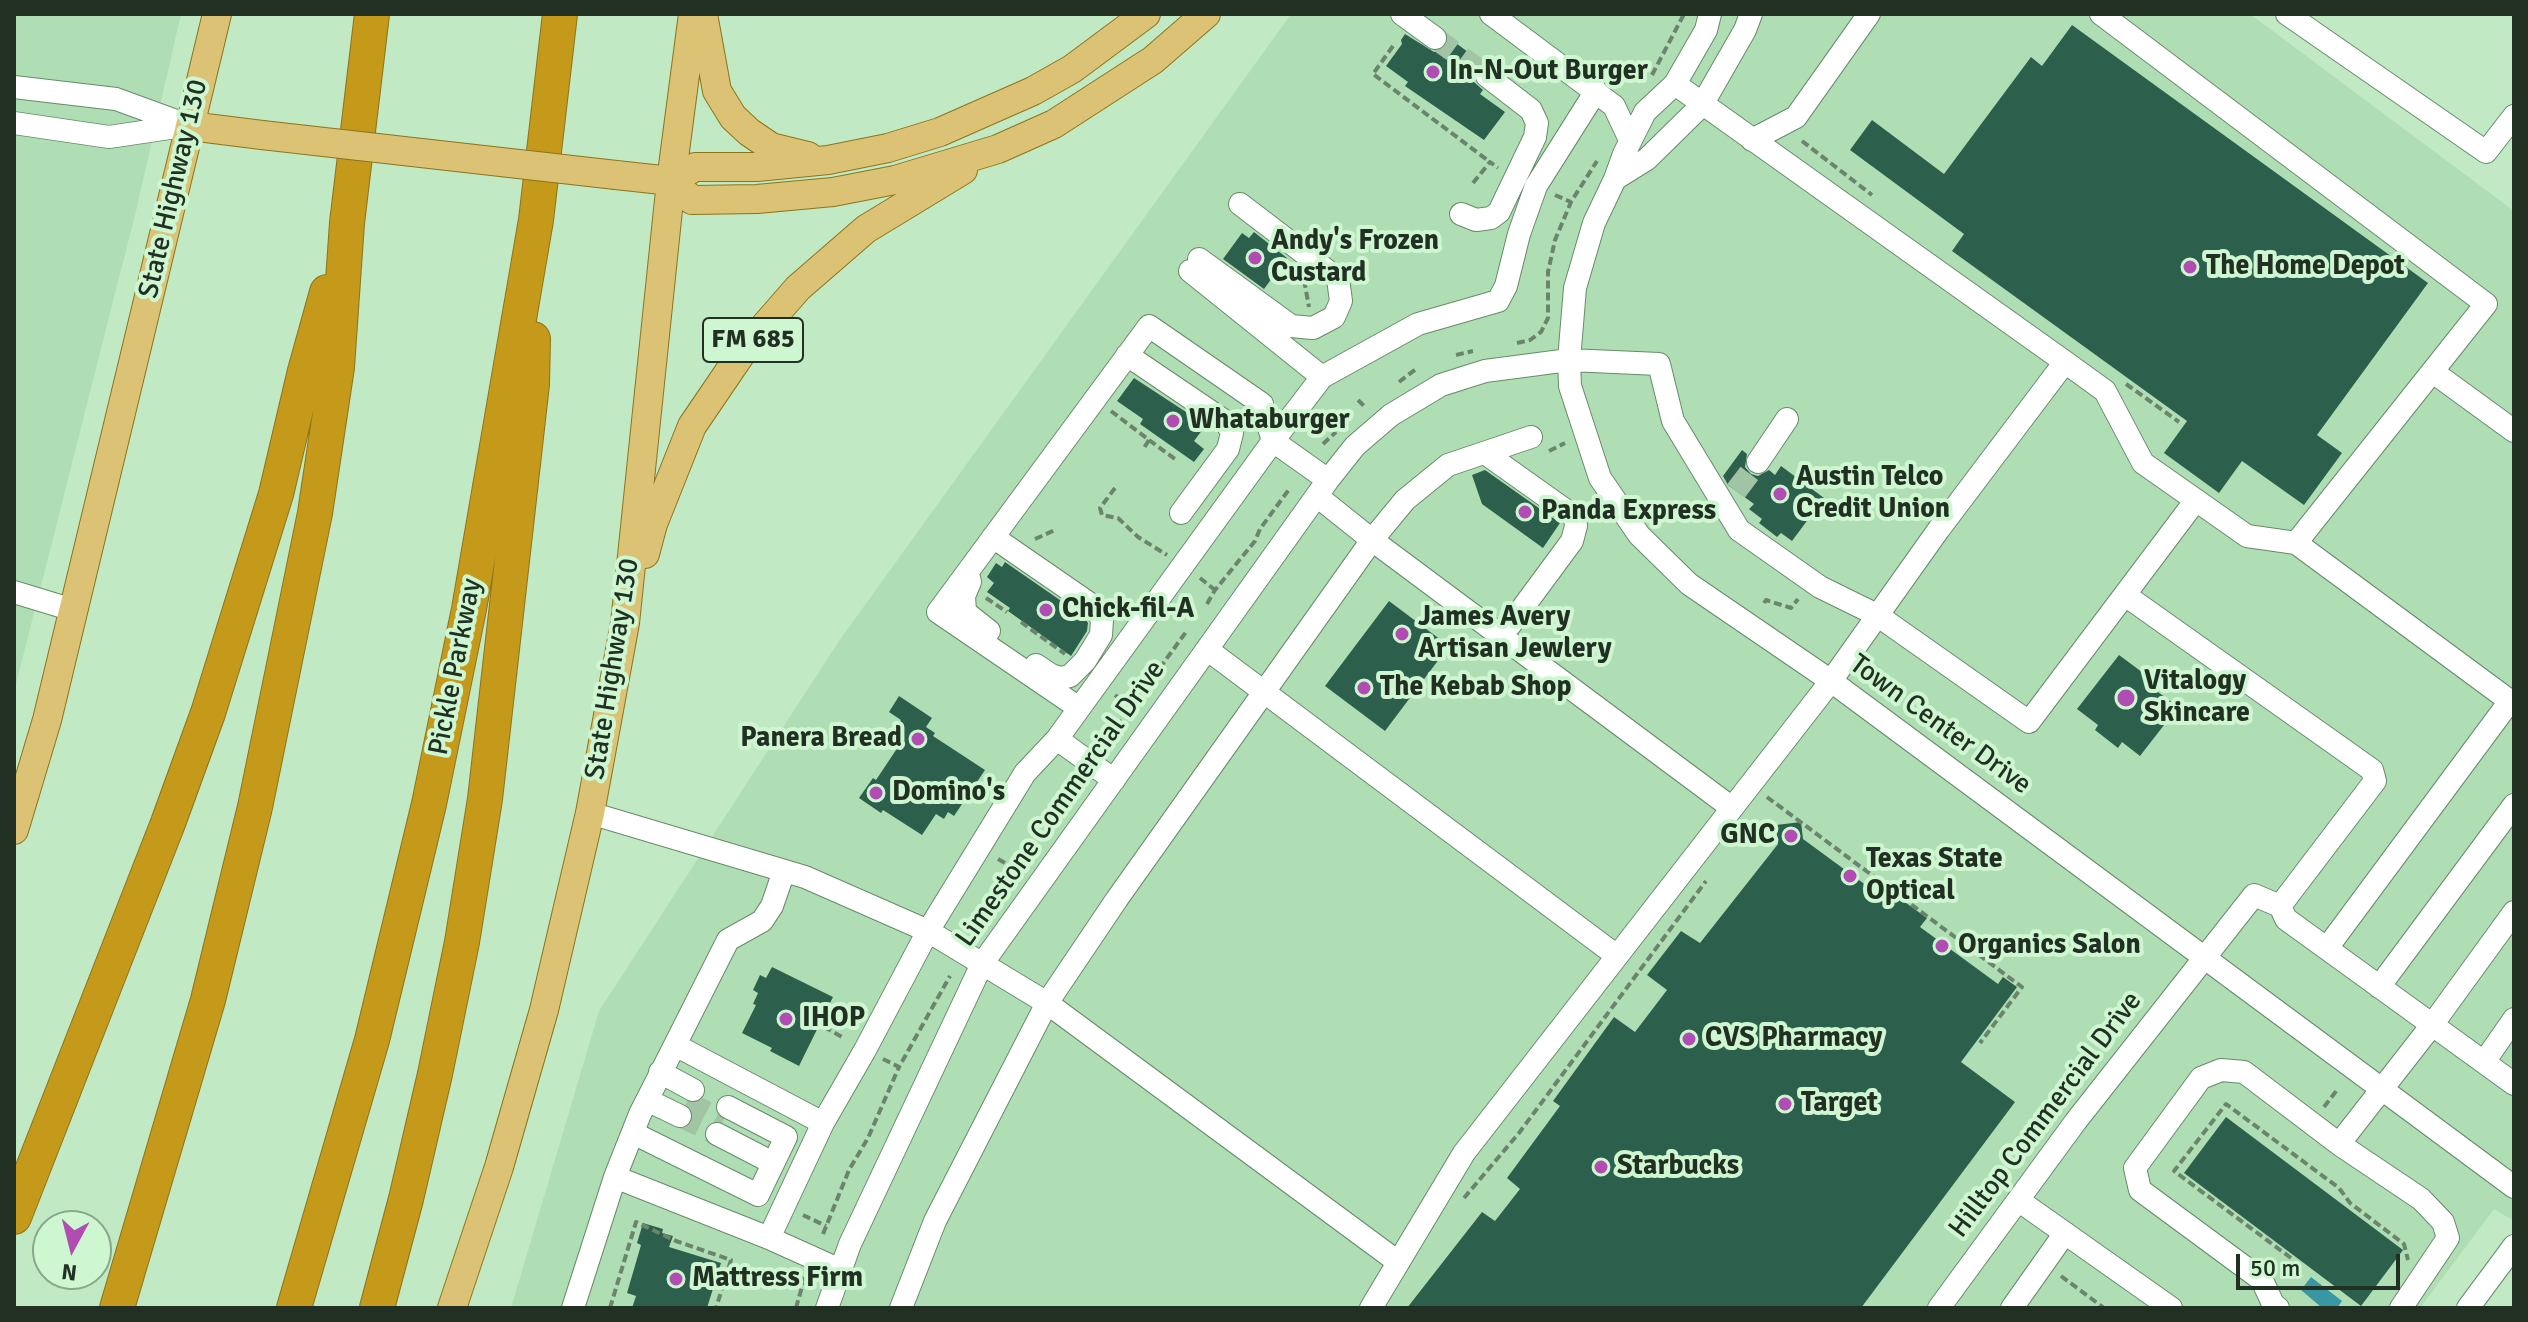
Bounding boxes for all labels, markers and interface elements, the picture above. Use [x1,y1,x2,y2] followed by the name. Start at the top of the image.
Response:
[1449,55,1648,89] place label: In-N-Out Burger
[1424,63,1442,81] marker: In-N-Out Burger
[132,76,216,302] street label: State Highway 130
[1271,225,1439,291] place label: Andy's Frozen Custard
[1246,249,1264,267] marker: Andy's Frozen Custard
[2206,250,2405,284] place label: The Home Depot
[2181,258,2199,276] marker: The Home Depot
[703,318,803,362] road number: FM 685
[1189,404,1350,438] place label: Whataburger
[1164,412,1182,430] marker: Whataburger
[1796,461,1950,527] place label: Austin Telco Credit Union
[1771,485,1789,503] marker: Austin Telco Credit Union
[1541,495,1716,529] place label: Panda Express
[1516,503,1534,521] marker: Panda Express
[579,556,647,782] street label: State Highway 130
[422,576,490,758] street label: Pickle Parkway
[1062,593,1194,627] place label: Chick-fil-A
[1037,601,1055,619] marker: Chick-fil-A
[1418,601,1612,667] place label: James Avery Artisan Jewlery
[1393,625,1411,643] marker: James Avery Artisan Jewlery
[1843,648,2037,802] street label: Town Center Drive
[949,654,1173,954] street label: Limestone Commercial Drive
[2144,665,2250,731] place label: Vitalogy Skincare
[1380,671,1571,705] place label: The Kebab Shop
[1355,679,1373,697] marker: The Kebab Shop
[2115,687,2137,709] marker: Vitalogy Skincare
[740,722,902,756] place label: Panera Bread
[909,730,927,748] marker: Panera Bread
[892,776,1005,810] place label: Domino's
[867,784,885,802] marker: Domino's
[1720,819,1775,853] place label: GNC
[1782,827,1800,845] marker: GNC
[1866,843,2003,909] place label: Texas State Optical
[1841,867,1859,885] marker: Texas State Optical
[1958,929,2141,963] place label: Organics Salon
[1933,937,1951,955] marker: Organics Salon
[1943,985,2149,1245] street label: Hilltop Commercial Drive
[802,1002,865,1036] place label: IHOP
[777,1010,795,1028] marker: IHOP
[1705,1022,1882,1056] place label: CVS Pharmacy
[1680,1030,1698,1048] marker: CVS Pharmacy
[1801,1087,1878,1121] place label: Target
[1776,1095,1794,1113] marker: Target
[1617,1150,1739,1184] place label: Starbucks
[1592,1158,1610,1176] marker: Starbucks
[32,1210,112,1290] north arrow
[2240,1238,2404,1288] scale bar
[2250,1253,2300,1283] text: 50 m
[60,1258,79,1287] text: N
[692,1262,863,1296] place label: Mattress Firm
[667,1270,685,1288] marker: Mattress Firm

